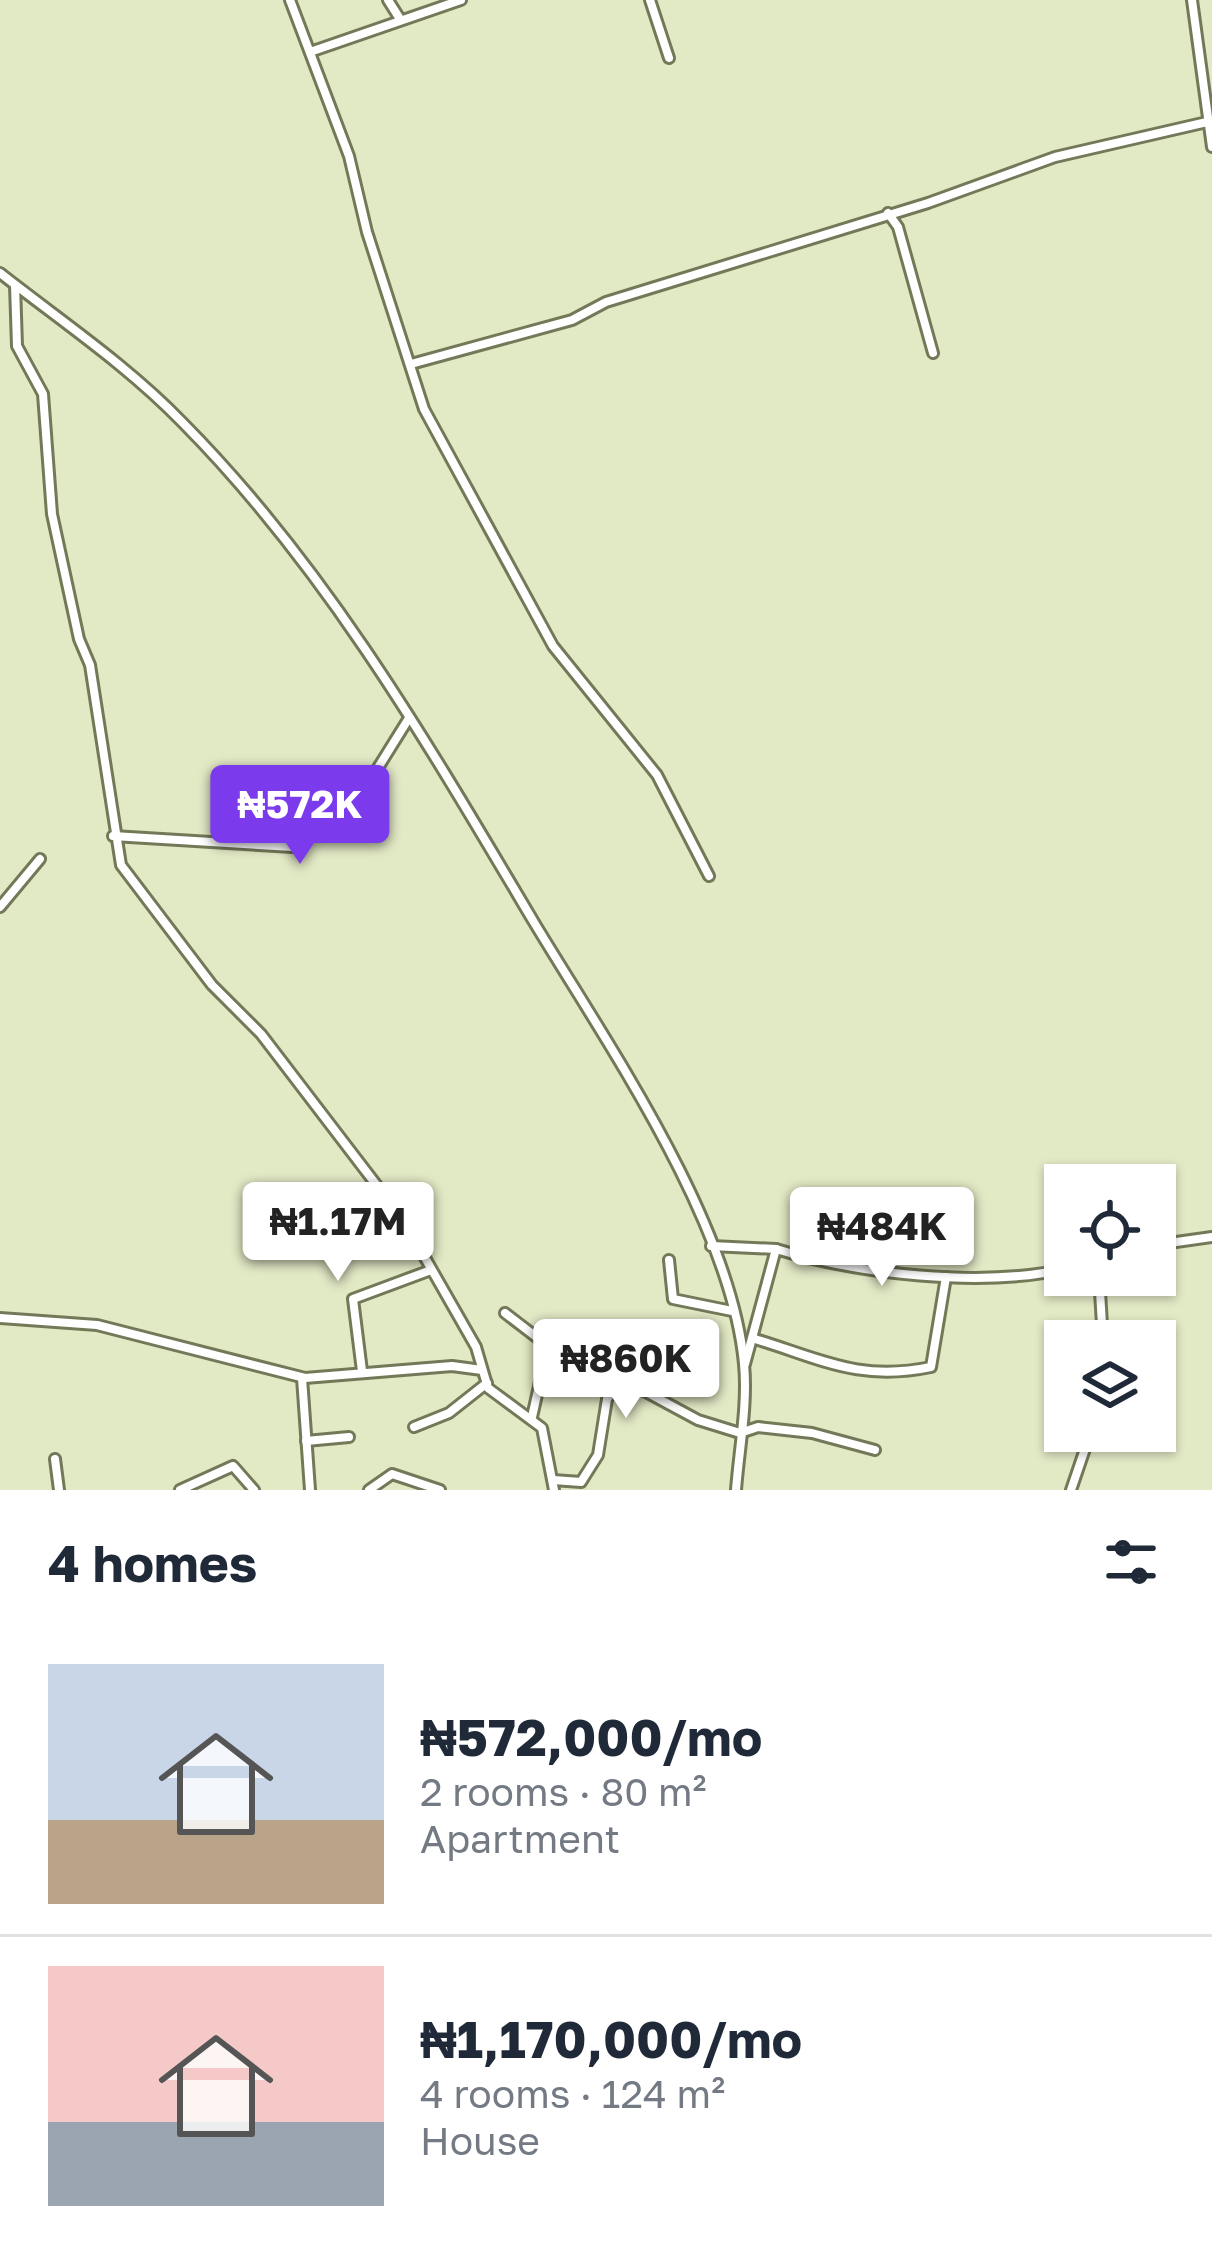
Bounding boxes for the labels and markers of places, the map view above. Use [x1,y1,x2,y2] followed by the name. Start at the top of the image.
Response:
[216,765,384,867] pin: ₦572K
[240,1182,436,1284] pin: ₦1.17M
[798,1187,966,1289] pin: ₦484K
[542,1319,710,1421] pin: ₦860K

